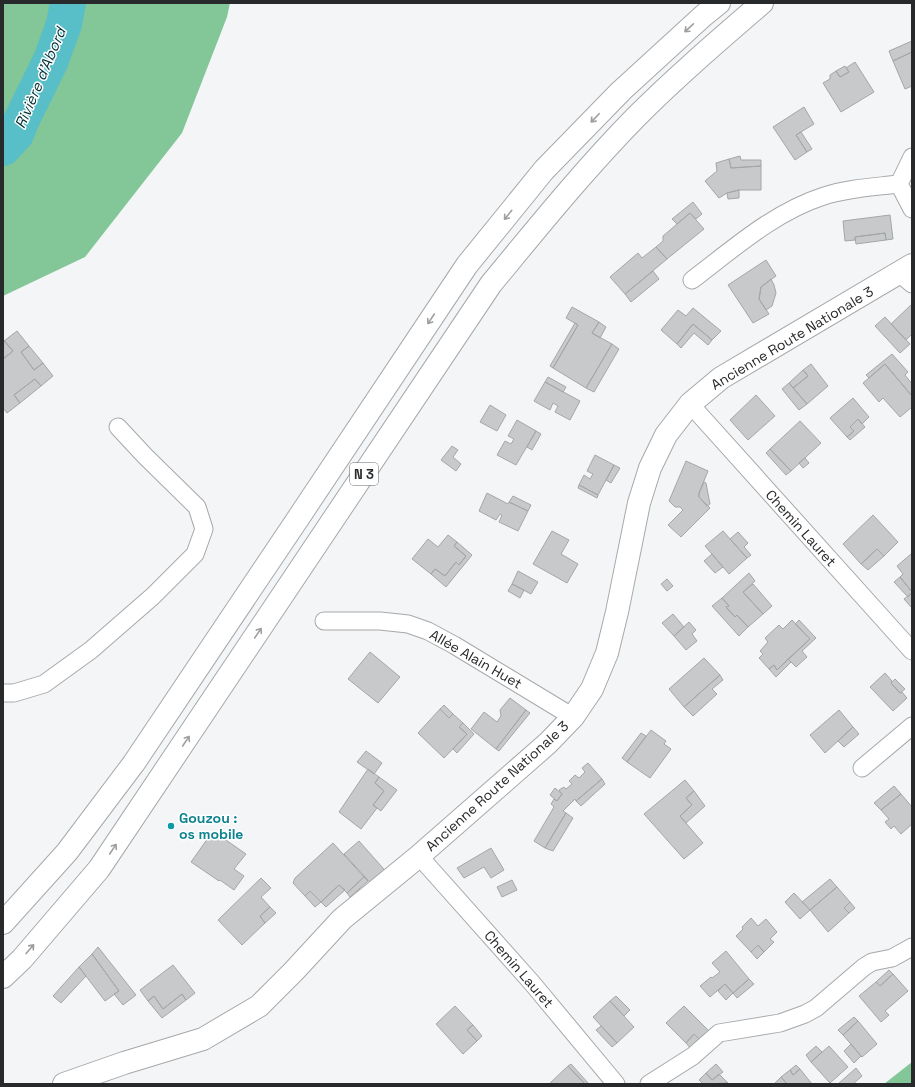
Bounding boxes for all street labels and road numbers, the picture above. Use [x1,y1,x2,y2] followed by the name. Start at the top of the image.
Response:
[707,282,877,394] street label: Ancienne Route Nationale 3
[350,463,378,485] road number: N 3
[762,486,840,570] street label: Chemin Lauret
[427,625,525,693] street label: Allée Alain Huet
[422,717,572,855] street label: Ancienne Route Nationale 3
[480,926,558,1012] street label: Chemin Lauret

